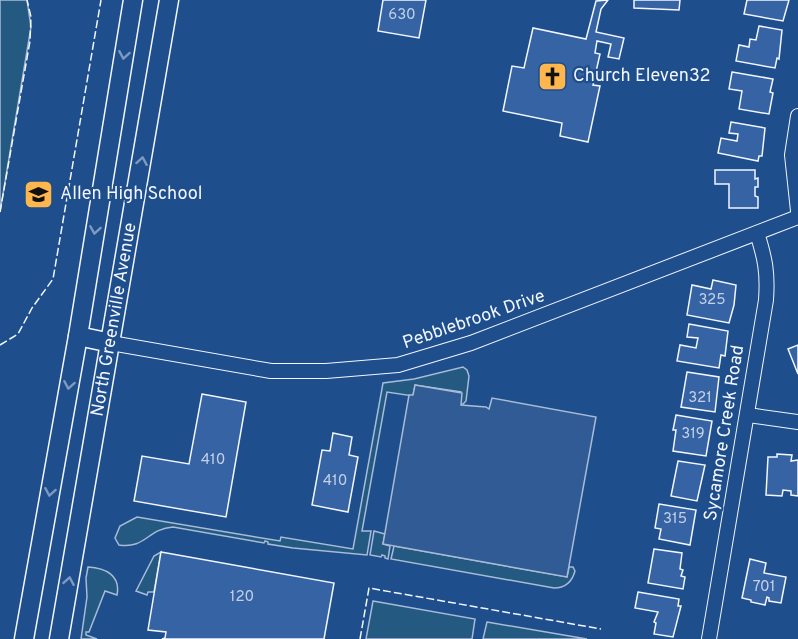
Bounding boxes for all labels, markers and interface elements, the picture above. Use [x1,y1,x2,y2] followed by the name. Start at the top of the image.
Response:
[388,6,416,25] house number: 630
[118,50,130,59] one-way arrow
[536,60,568,92] church icon: Church Eleven32
[573,65,710,88] place label: Church Eleven32
[135,156,148,166] one-way arrow
[23,178,55,210] school or university icon: Allen High School
[60,183,203,206] place label: Allen High School
[86,221,142,418] street label: North Greenville Avenue
[89,224,102,234] one-way arrow
[400,285,548,355] street label: Pebblebrook Drive
[698,291,726,310] house number: 325
[700,343,750,523] street label: Sycamore Creek Road
[63,380,76,390] one-way arrow
[688,389,712,408] house number: 321
[681,425,705,444] house number: 319
[201,451,225,470] house number: 410
[323,472,347,491] house number: 410
[44,487,57,497] one-way arrow
[663,510,687,529] house number: 315
[62,577,75,587] one-way arrow
[753,578,775,597] house number: 701
[230,588,254,607] house number: 120

